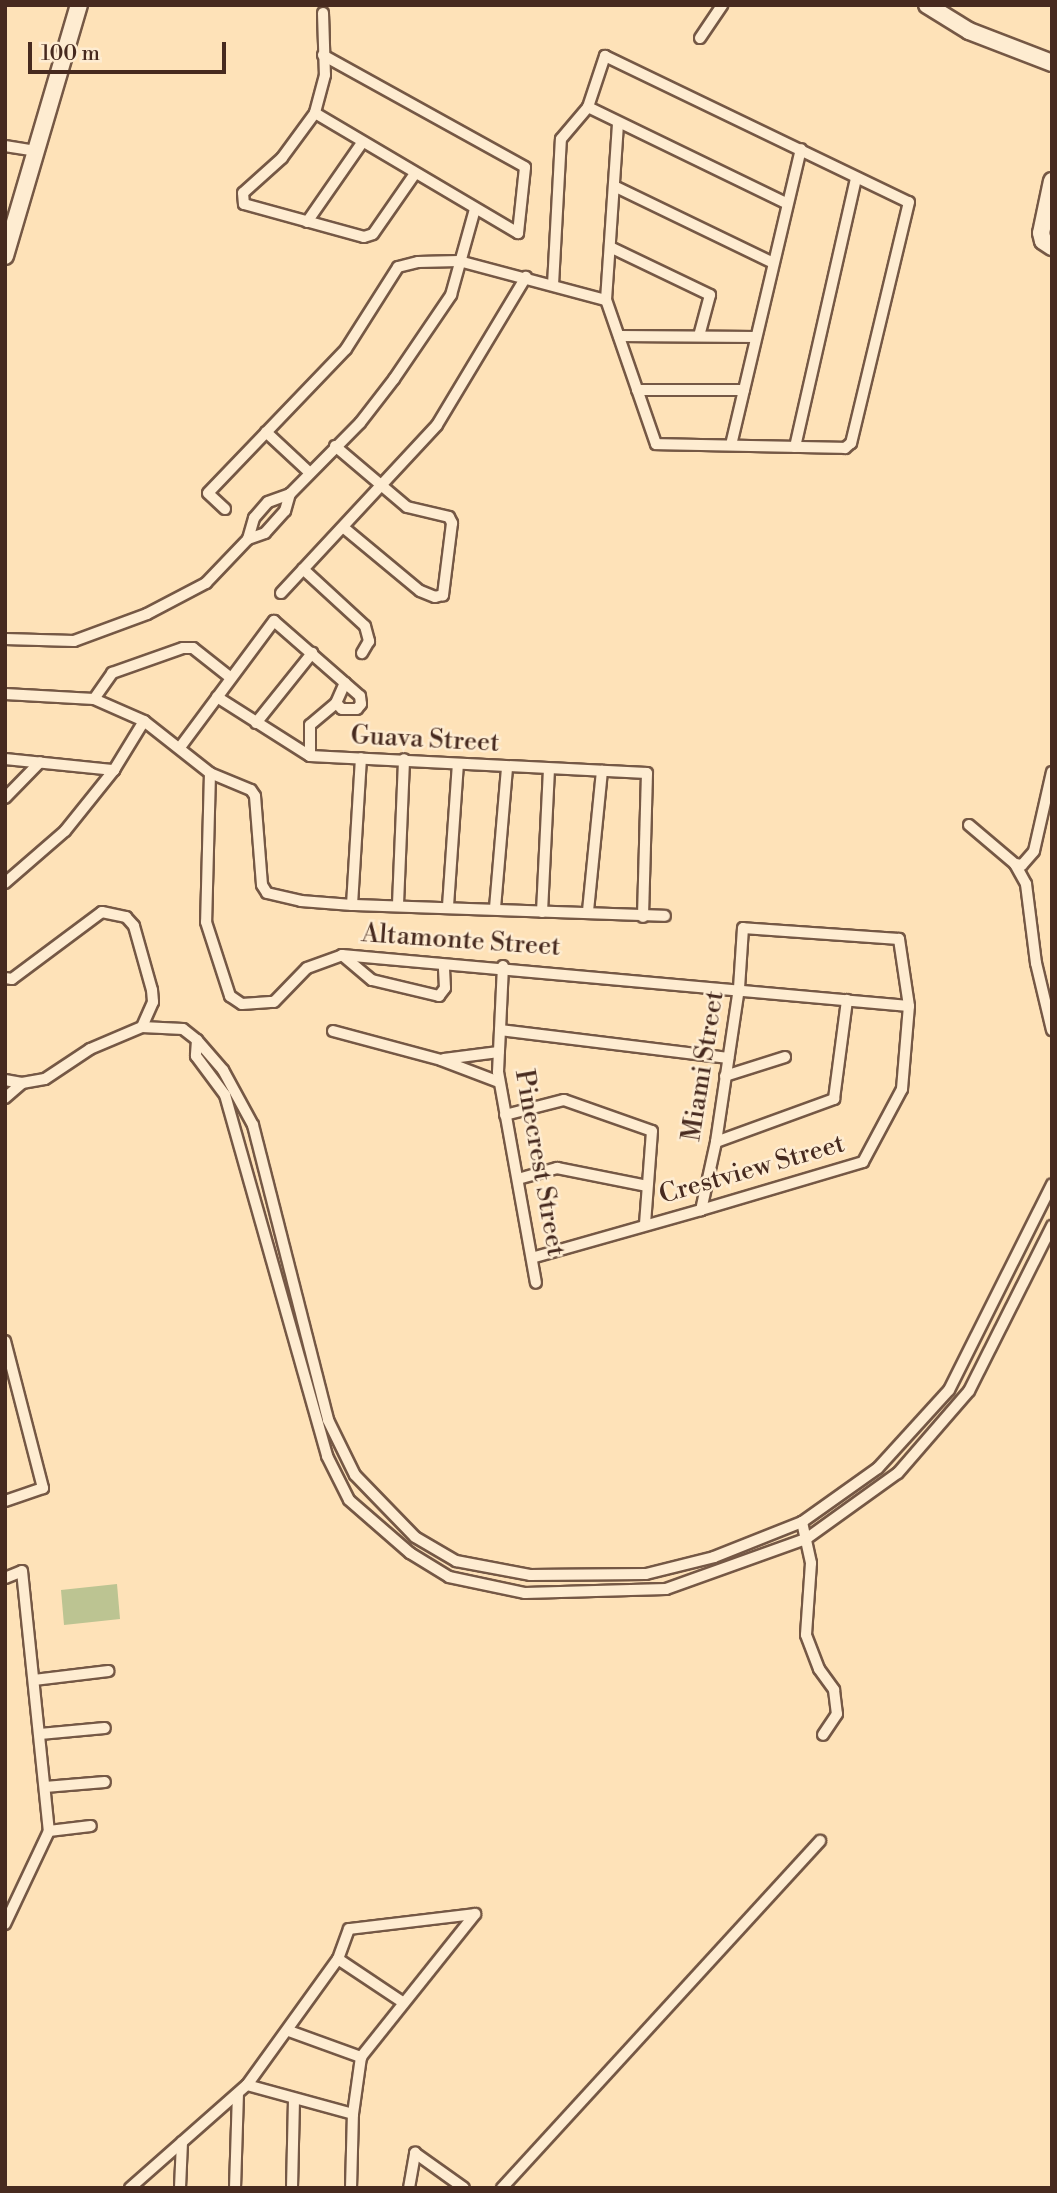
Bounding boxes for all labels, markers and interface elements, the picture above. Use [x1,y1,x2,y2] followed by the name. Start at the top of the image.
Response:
[32,28,229,72] scale bar
[41,41,100,67] text: 100 m
[350,721,500,759] street label: Guava Street
[361,918,561,964] street label: Altamonte Street
[677,988,731,1144] street label: Miami Street
[507,1067,571,1259] street label: Pinecrest Street
[656,1129,848,1211] street label: Crestview Street

